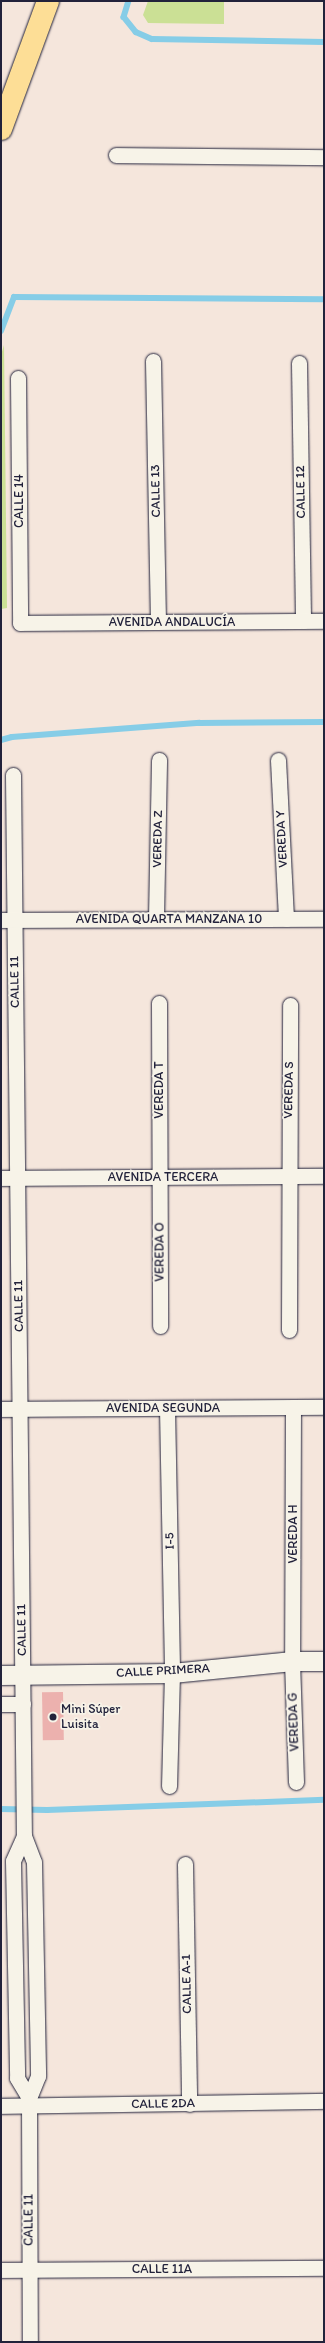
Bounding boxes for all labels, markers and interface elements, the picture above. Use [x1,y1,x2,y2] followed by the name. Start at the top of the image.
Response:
[148,464,164,518] street label: CALLE 13
[293,465,309,519] street label: CALLE 12
[11,474,27,528] street label: CALLE 14
[109,614,235,630] street label: AVENIDA ANDALUCÍA
[150,810,166,868] street label: VEREDA Z
[273,810,291,868] street label: VEREDA Y
[76,911,262,927] street label: AVENIDA QUARTA MANZANA 10
[7,956,23,1008] street label: CALLE 11
[151,1061,167,1119] street label: VEREDA T
[281,1061,297,1119] street label: VEREDA S
[108,1169,218,1185] street label: AVENIDA TERCERA
[152,1222,168,1282] street label: VEREDA O
[11,1280,27,1332] street label: CALLE 11
[106,1400,220,1416] street label: AVENIDA SEGUNDA
[285,1504,301,1564] street label: VEREDA H
[162,1532,178,1550] street label: I-5
[14,1604,30,1656] street label: CALLE 11
[116,1661,210,1681] street label: CALLE PRIMERA
[285,1692,303,1752] street label: VEREDA G
[61,1702,121,1733] place label: Mini Súper Luisita
[48,1712,58,1722] marker: Mini Súper Luisita
[179,1954,195,2014] street label: CALLE A-1
[131,2096,195,2112] street label: CALLE 2DA
[21,2194,37,2246] street label: CALLE 11
[132,2261,192,2277] street label: CALLE 11A

